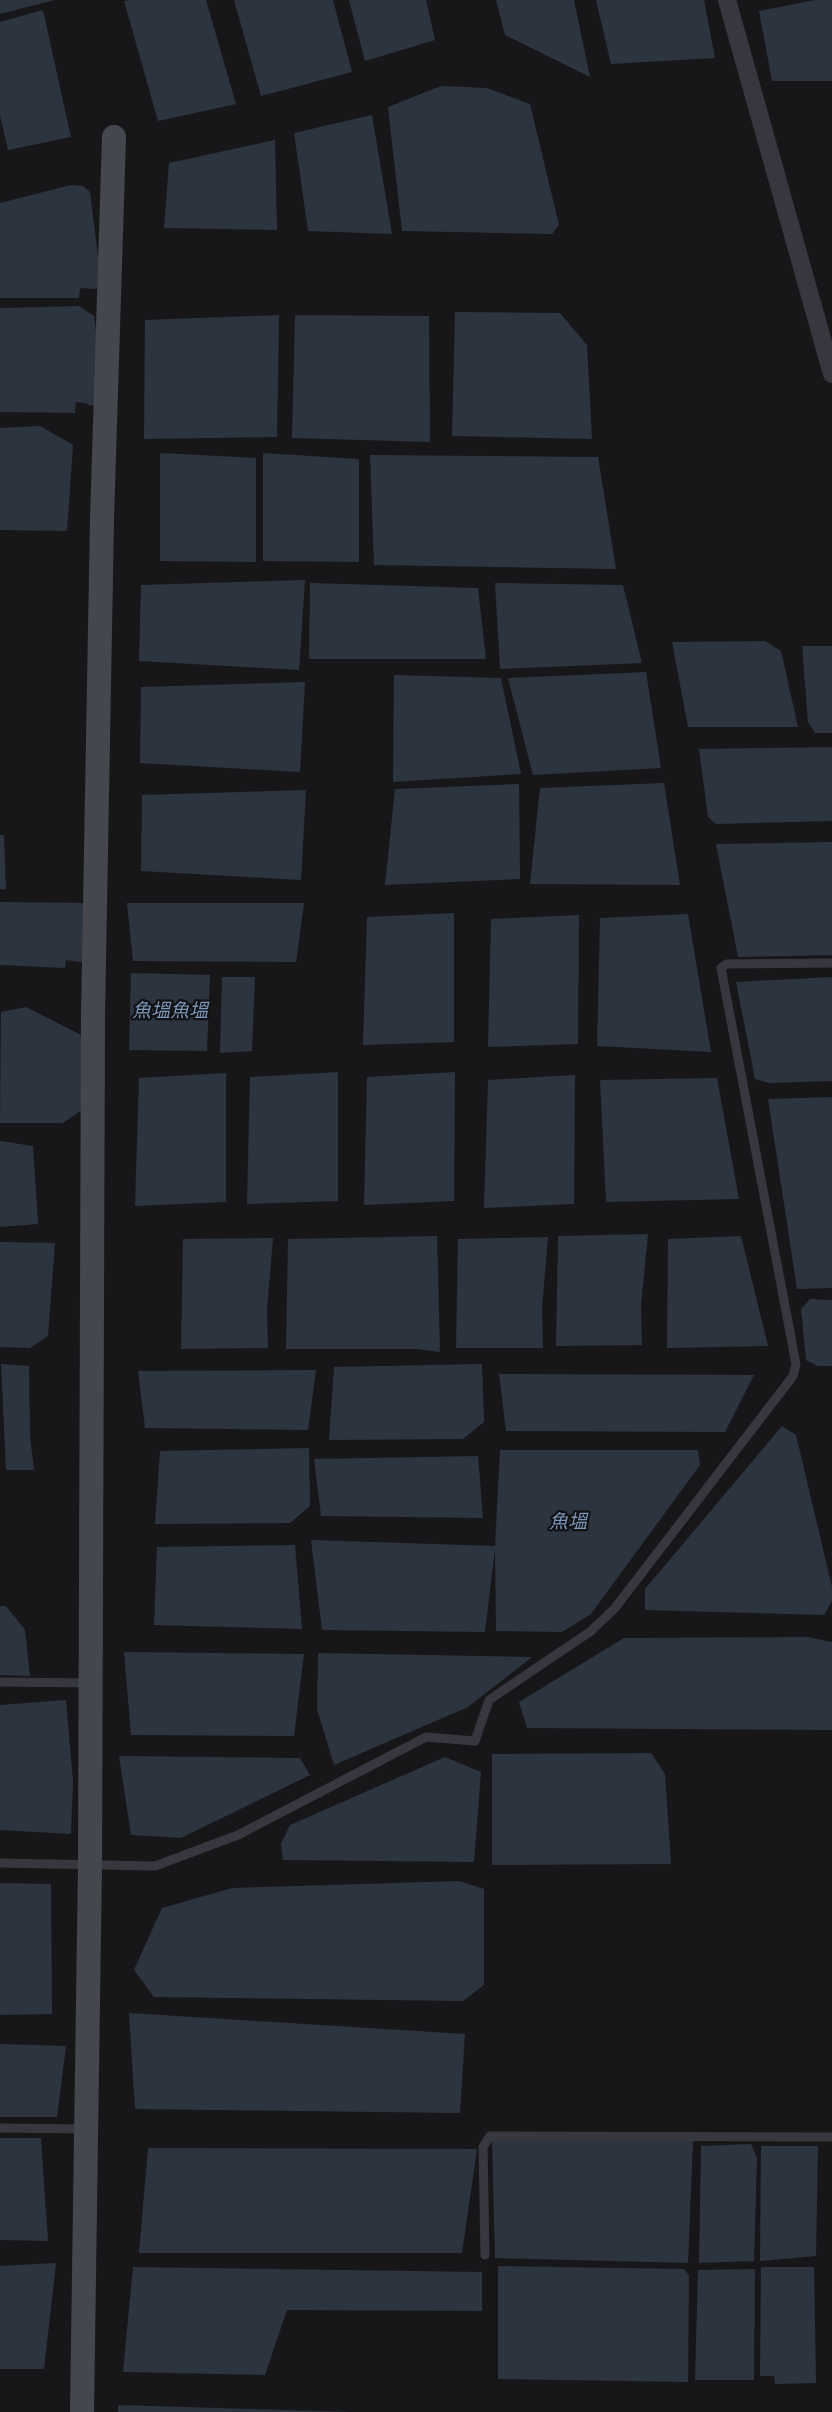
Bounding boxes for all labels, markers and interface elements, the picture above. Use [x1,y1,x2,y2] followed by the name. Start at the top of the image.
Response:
[132,1001,208,1023] water label: 魚塭魚塭
[549,1512,587,1534] water label: 魚塭

